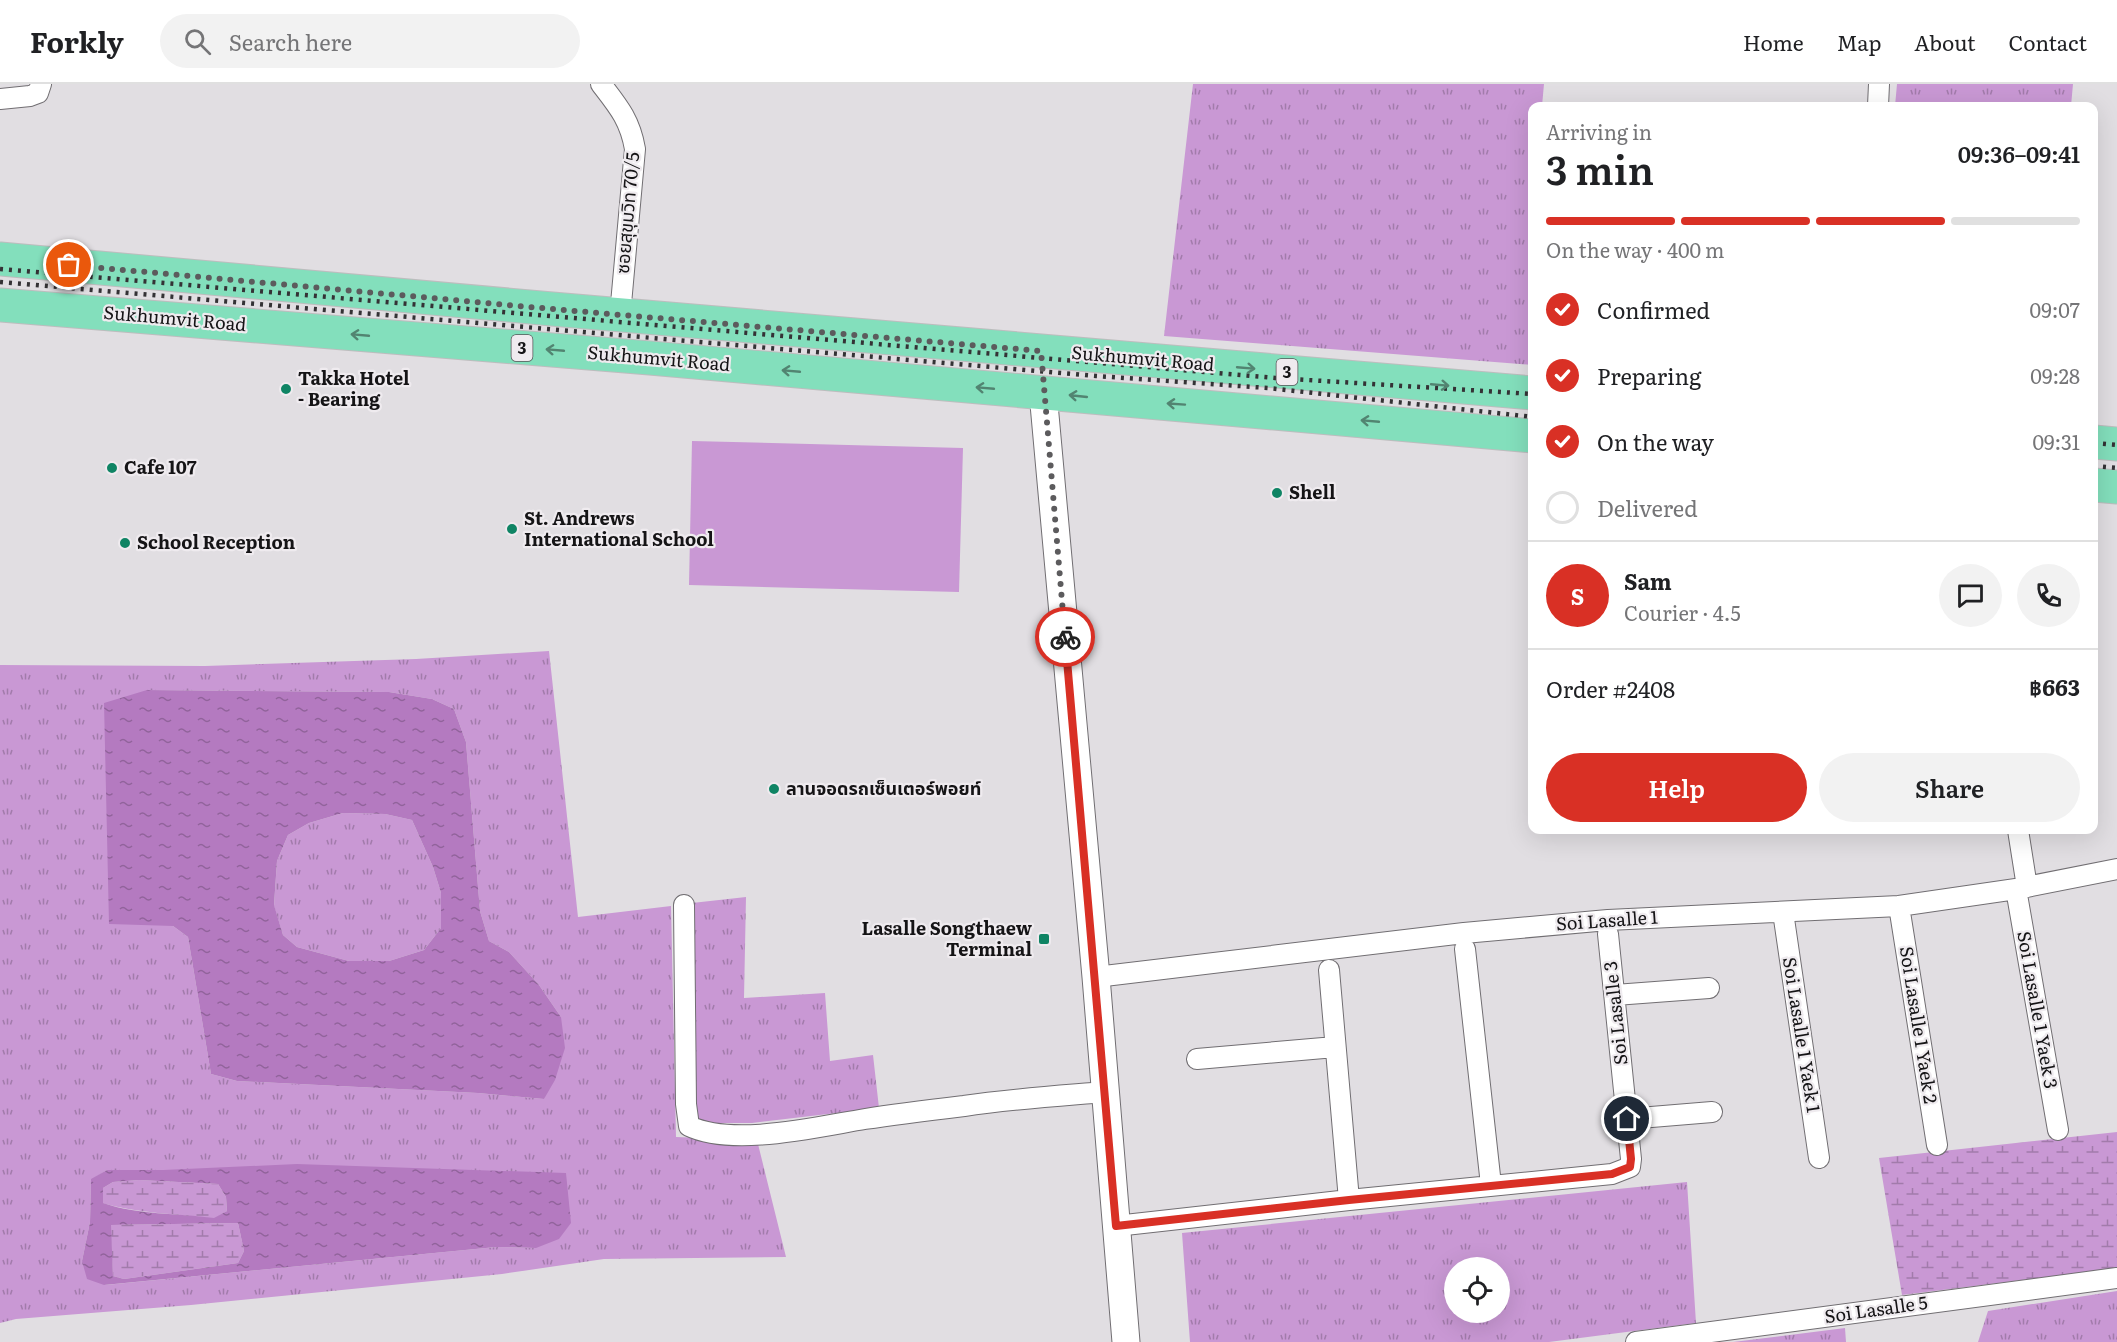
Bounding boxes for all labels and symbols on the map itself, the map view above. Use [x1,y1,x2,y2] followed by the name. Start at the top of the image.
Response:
[608,151,645,275] street label: ซอยสุขุมวิท 70/5
[43,239,94,290] pin
[103,298,248,337] street label: Sukhumvit Road
[351,329,371,340] one-way arrow
[512,335,532,361] road number: 3
[587,338,732,377] street label: Sukhumvit Road
[1071,338,1216,377] street label: Sukhumvit Road
[545,345,565,356] one-way arrow
[1276,359,1298,385] road number: 3
[1235,363,1255,374] one-way arrow
[298,364,410,412] place label: Takka Hotel - Bearing
[781,365,801,376] one-way arrow
[1429,380,1449,391] one-way arrow
[279,382,293,396] marker: Takka Hotel - Bearing
[975,382,995,393] one-way arrow
[1069,390,1089,401] one-way arrow
[1166,399,1186,410] one-way arrow
[1361,415,1381,426] one-way arrow
[124,453,197,480] place label: Cafe 107
[105,461,119,475] marker: Cafe 107
[1289,478,1336,505] place label: Shell
[1270,486,1284,500] marker: Shell
[524,504,714,552] place label: St. Andrews International School
[505,522,519,536] marker: St. Andrews International School
[137,528,296,555] place label: School Reception
[118,536,132,550] marker: School Reception
[1035,607,1095,667] courier
[786,774,981,801] place label: ลานจอดรถเซ็นเตอร์พอยท์
[767,782,781,796] marker: ลานจอดรถเซ็นเตอร์พอยท์
[1555,902,1659,937] street label: Soi Lasalle 1
[862,914,1033,962] place label: Lasalle Songthaew Terminal
[2011,929,2066,1091] street label: Soi Lasalle 1 Yaek 3
[1037,932,1051,946] marker: Lasalle Songthaew Terminal
[1894,944,1945,1105] street label: Soi Lasalle 1 Yaek 2
[1777,955,1828,1114] street label: Soi Lasalle 1 Yaek 1
[1596,960,1633,1066] street label: Soi Lasalle 3
[1601,1093,1652,1144] pin
[1823,1288,1929,1329] street label: Soi Lasalle 5

